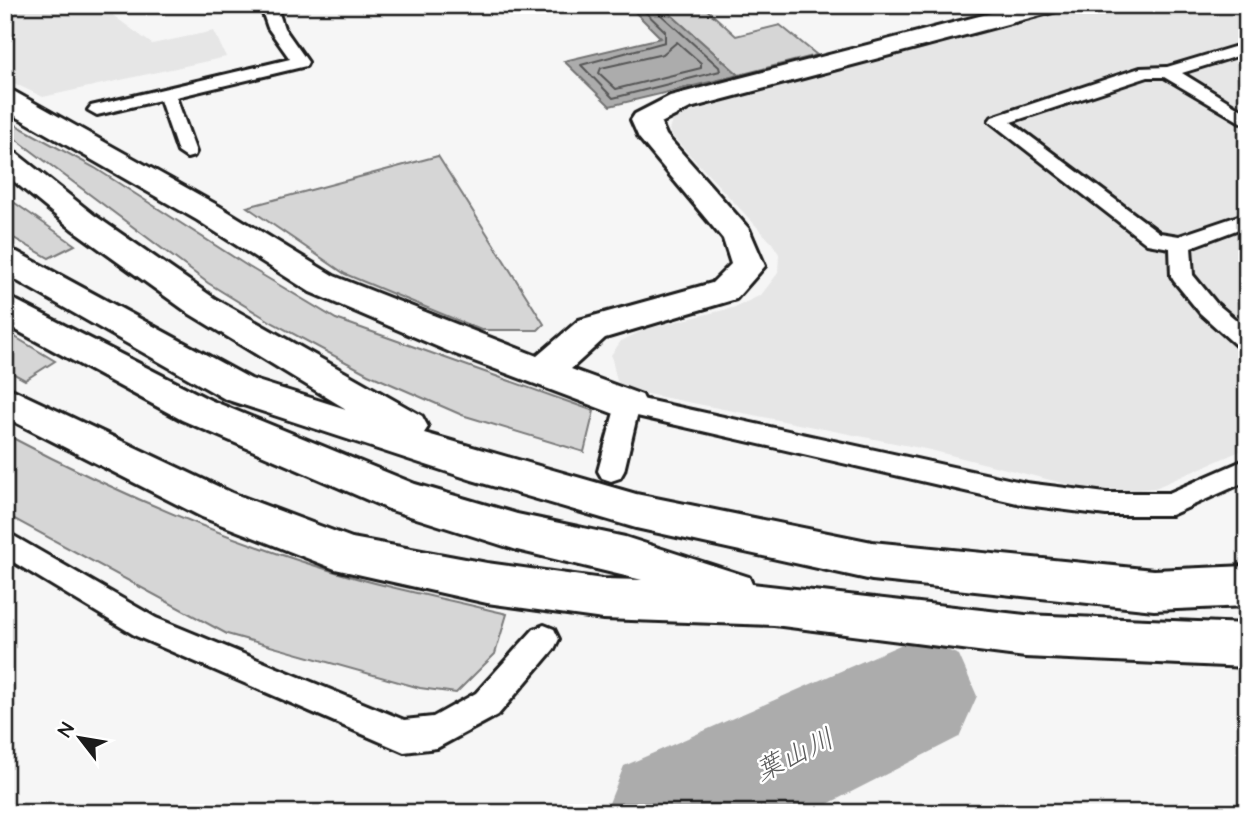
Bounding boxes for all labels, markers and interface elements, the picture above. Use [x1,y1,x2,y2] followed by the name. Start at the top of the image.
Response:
[46,702,116,772] north arrow
[52,718,81,742] text: N
[748,719,841,791] water label: 葉山川

